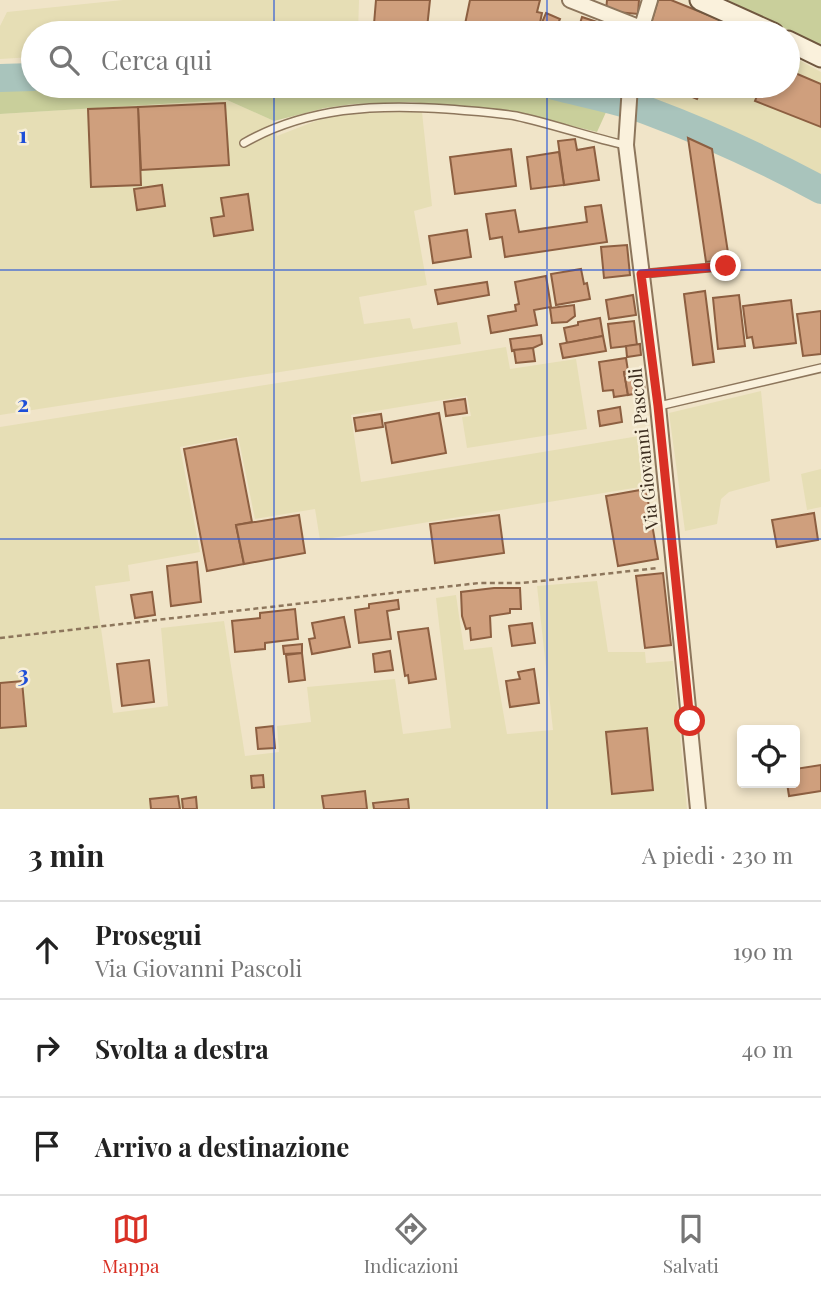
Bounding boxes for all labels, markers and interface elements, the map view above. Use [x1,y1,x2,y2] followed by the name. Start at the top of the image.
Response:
[21,21,800,98] search box
[45,41,83,79] icon: search
[101,42,212,77] text: Cerca qui
[19,118,28,149] text: 1
[710,250,741,281] route end
[623,367,664,532] street label: Via Giovanni Pascoli
[17,387,29,418] text: 2
[17,657,29,688] text: 3
[674,705,705,736] route start
[737,725,800,788] map controls
[737,725,800,788] button: locate
[28,835,104,875] text: 3 min
[642,839,793,870] text: A piedi · 230 m
[95,917,202,952] text: Prosegui
[28,931,66,969] icon: ahead
[733,935,793,966] text: 190 m
[95,952,302,983] text: Via Giovanni Pascoli
[28,1029,66,1067] icon: right
[95,1031,269,1066] text: Svolta a destra
[742,1033,793,1064] text: 40 m
[28,1127,66,1165] icon: arrive
[95,1129,349,1164] text: Arrivo a destinazione
[102,1210,160,1278] tab: Mappa
[364,1210,459,1278] tab: Indicazioni
[663,1210,719,1278] tab: Salvati

